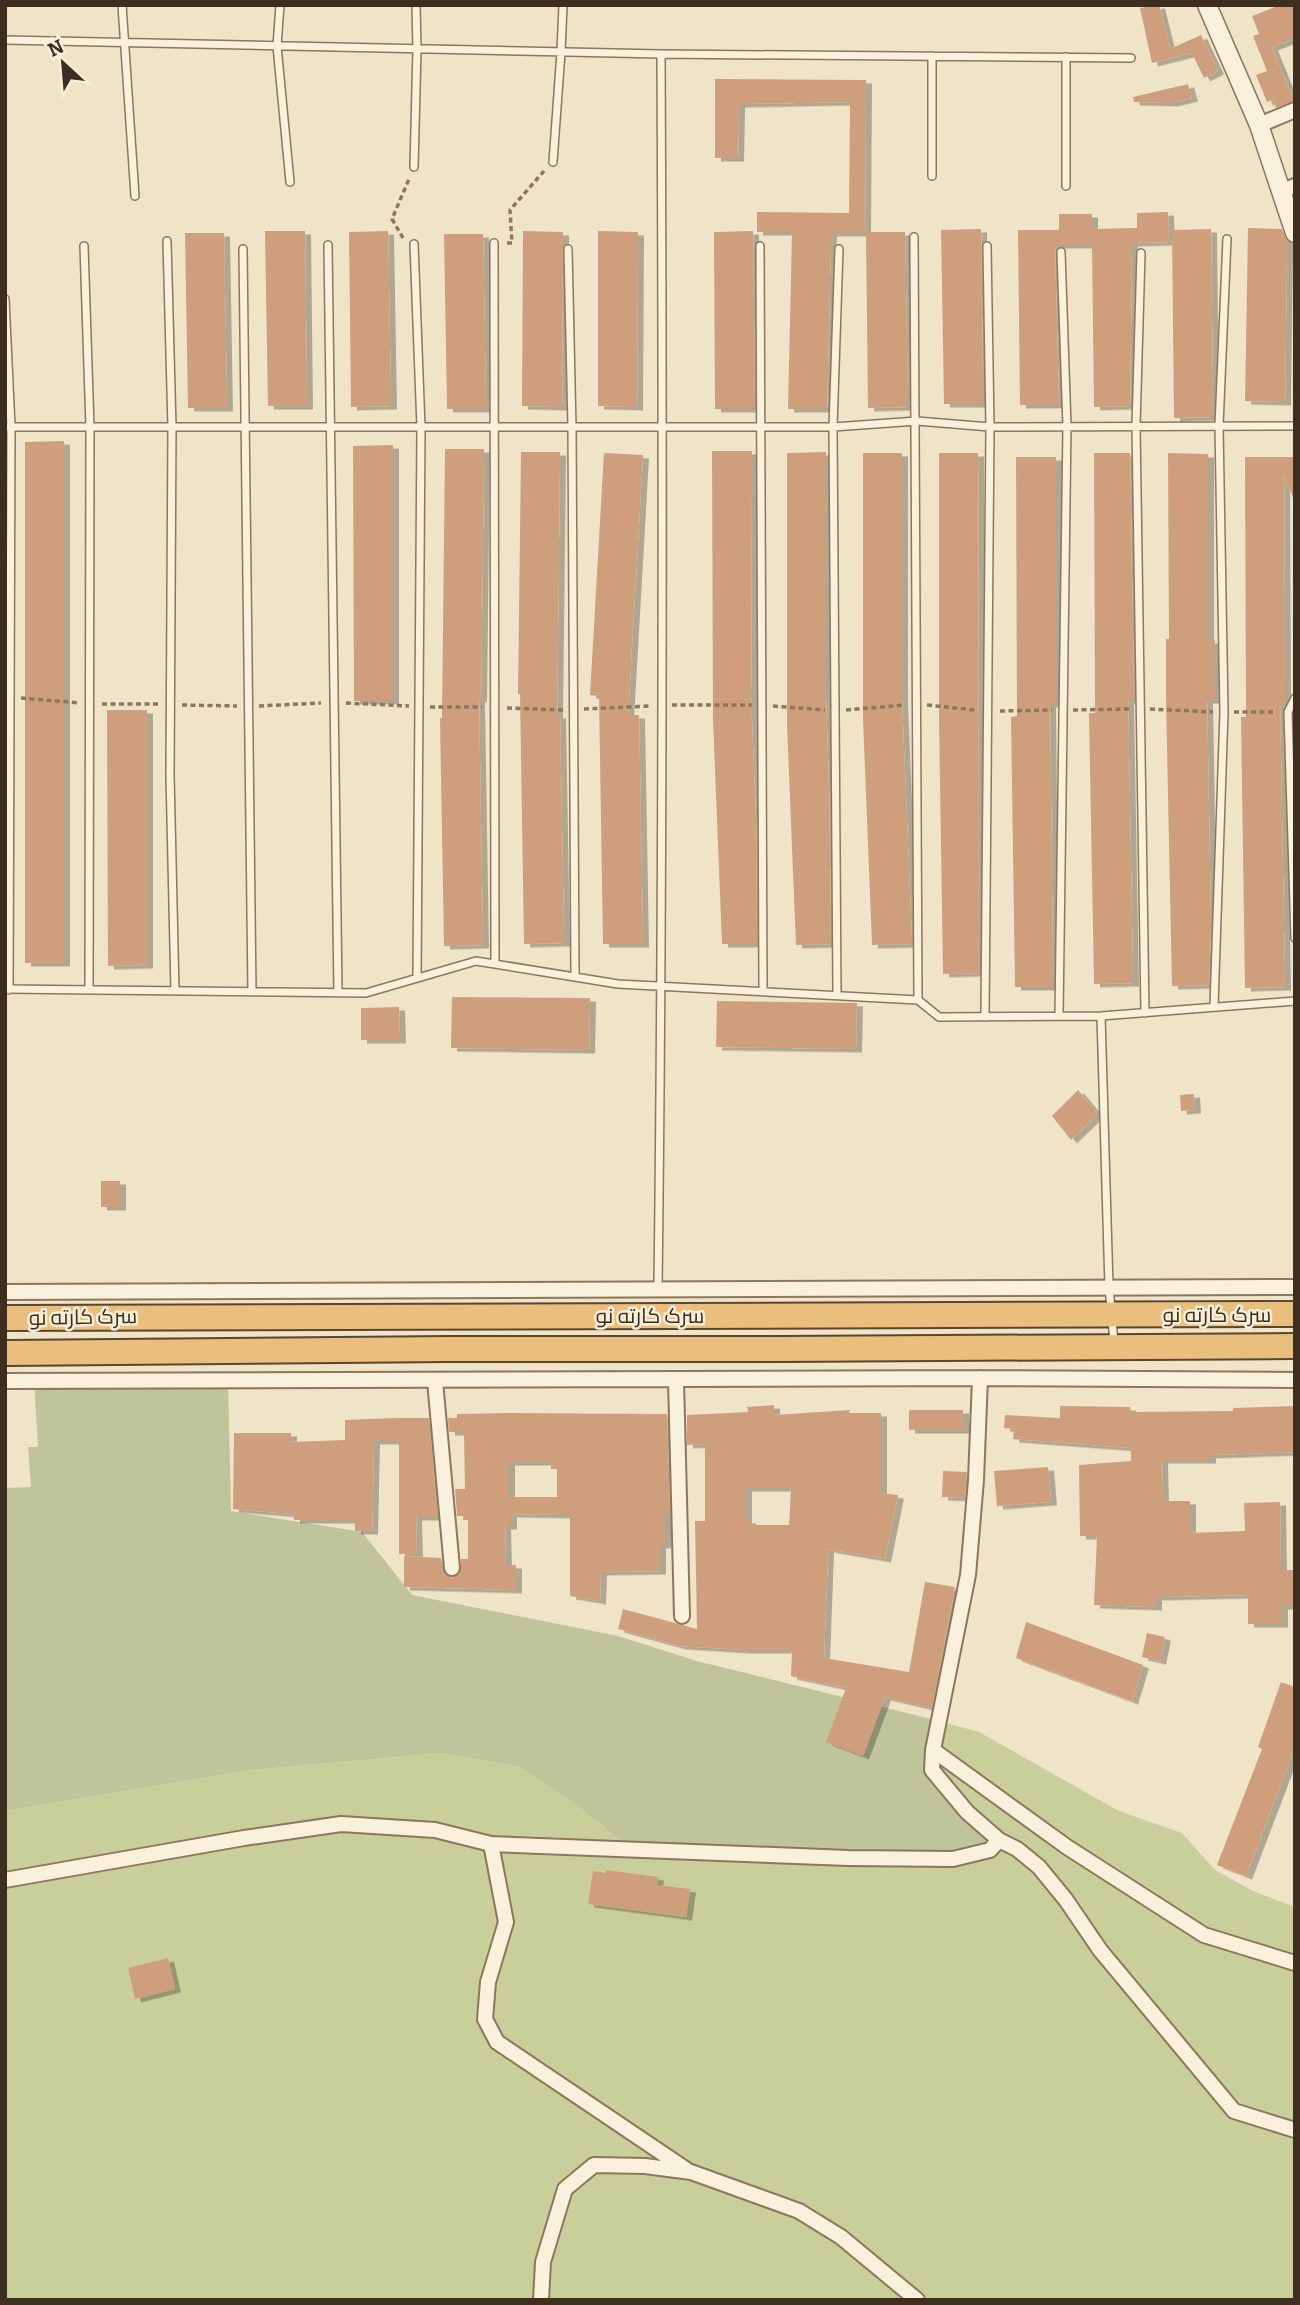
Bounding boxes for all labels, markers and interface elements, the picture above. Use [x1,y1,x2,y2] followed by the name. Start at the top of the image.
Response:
[28,28,98,98] north arrow
[44,34,68,62] text: N
[1163,1302,1271,1328] street label: سرک کارته نو
[29,1303,137,1331] street label: سرک کارته نو
[596,1303,704,1329] street label: سرک کارته نو

